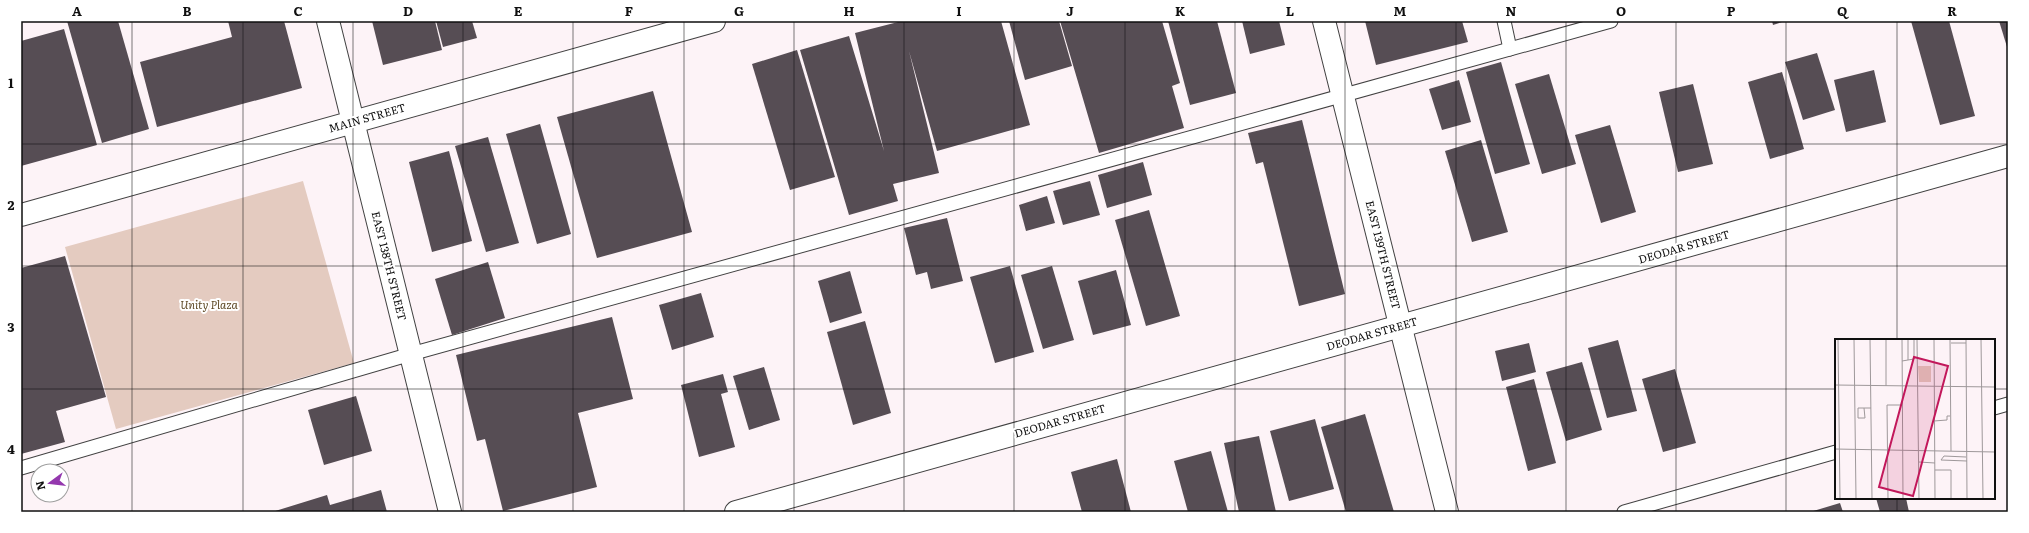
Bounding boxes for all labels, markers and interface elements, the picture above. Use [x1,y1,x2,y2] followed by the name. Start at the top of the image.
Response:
[72,1,82,20] text: A
[183,1,192,20] text: B
[293,1,303,20] text: C
[403,1,413,20] text: D
[514,1,523,20] text: E
[625,1,633,20] text: F
[734,1,744,20] text: G
[844,1,855,20] text: H
[956,1,962,20] text: I
[1066,1,1074,20] text: J
[1175,1,1186,20] text: K
[1286,1,1294,20] text: L
[1394,1,1407,20] text: M
[1506,1,1517,20] text: N
[1616,1,1626,20] text: O
[1727,1,1736,20] text: P
[1837,1,1849,20] text: Q
[1947,1,1957,20] text: R
[8,73,14,92] text: 1
[326,98,407,136] street label: MAIN STREET
[8,195,15,214] text: 2
[1363,199,1405,311] street label: EAST 139TH STREET
[369,209,411,322] street label: EAST 138TH STREET
[1636,225,1731,267] street label: DEODAR STREET
[180,296,238,312] park label: Unity Plaza
[1324,312,1419,354] street label: DEODAR STREET
[7,317,15,336] text: 3
[1835,339,1995,499] inset map
[1012,399,1107,441] street label: DEODAR STREET
[7,439,15,458] text: 4
[30,463,70,503] north arrow
[30,479,48,492] text: N

